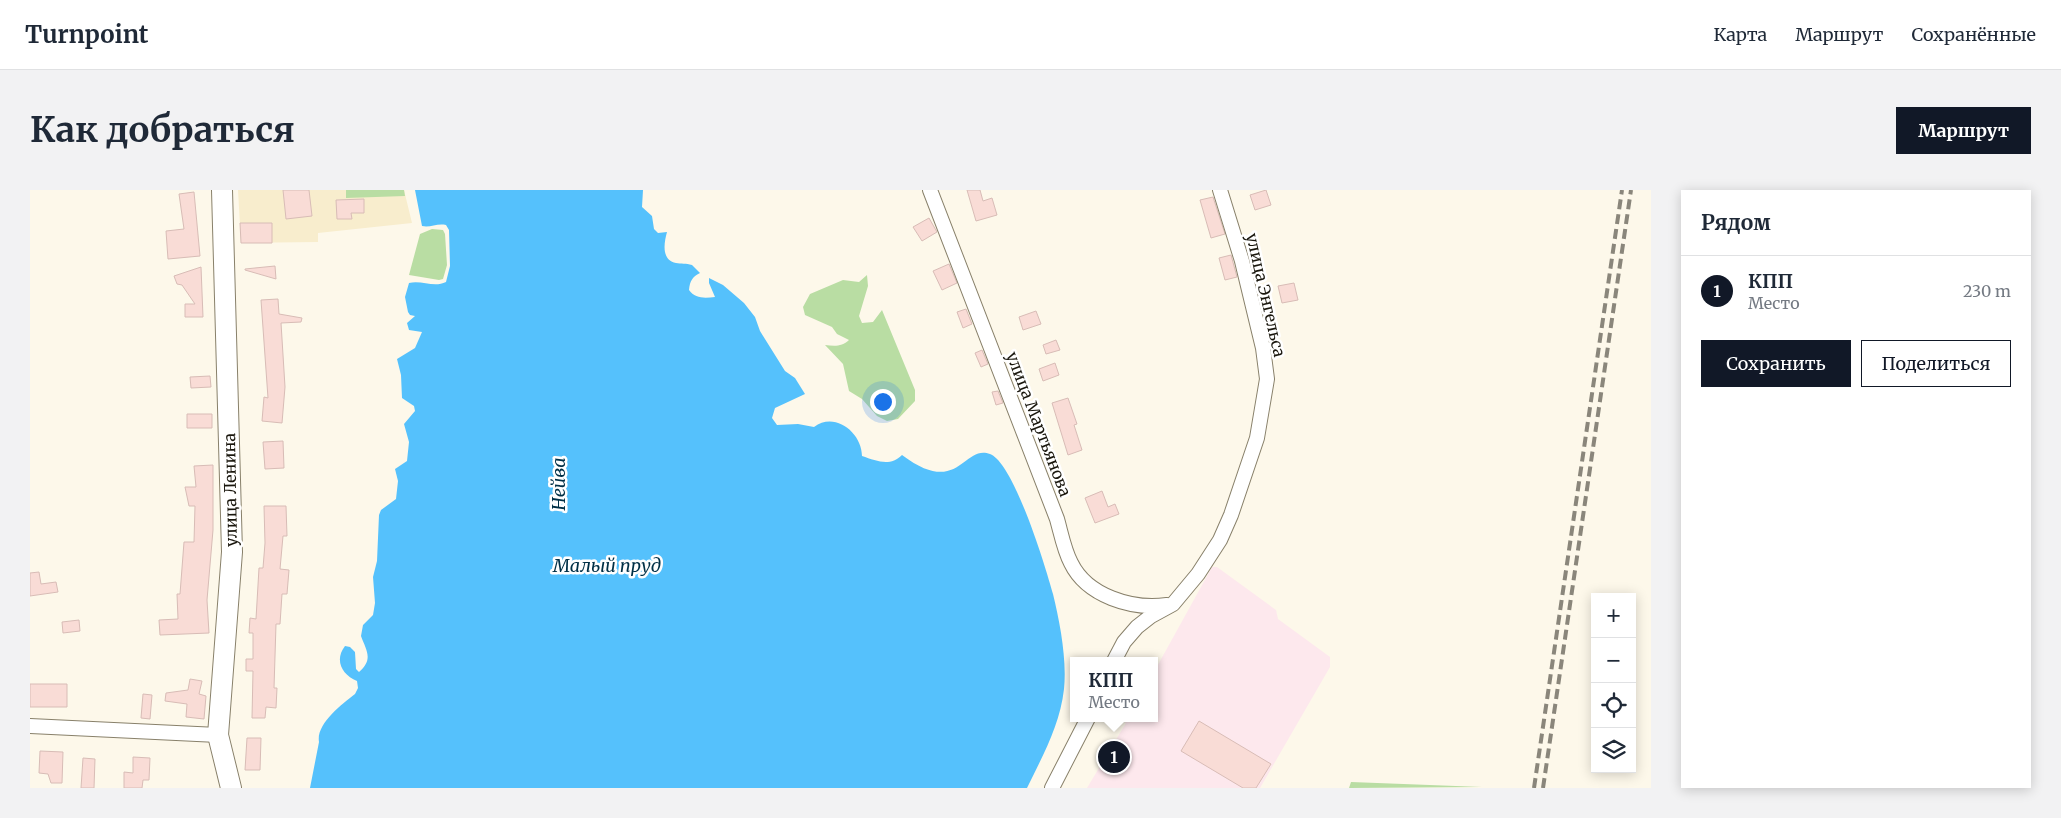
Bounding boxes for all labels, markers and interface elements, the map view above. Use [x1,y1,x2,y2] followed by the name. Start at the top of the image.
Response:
[25,19,148,50] text: Turnpoint
[1714,23,1767,46] text: Карта
[1795,23,1883,46] text: Маршрут
[1911,23,2036,46] text: Сохранённые
[1896,107,2031,154] button: Маршрут
[30,108,295,152] text: Как добраться
[1701,209,1771,236] text: Рядом
[1242,231,1290,359] street label: улица Энгельса
[1748,269,1793,293] text: КПП
[1713,281,1721,301] text: 1
[1963,281,2011,301] text: 230 m
[1748,293,1799,313] text: Место
[1701,340,1851,387] button: Сохранить
[1861,340,2011,387] button: Поделиться
[1002,349,1076,500] street label: улица Мартьянова
[870,389,896,415] your location
[219,432,241,547] street label: улица Ленина
[547,457,570,511] water label: Нейва
[552,554,661,577] water label: Малый пруд
[1591,593,1636,773] map controls
[1591,593,1636,638] button: +
[1591,638,1636,683] button: −
[1070,657,1158,722] popup
[1088,668,1133,692] text: КПП
[1591,683,1636,728] button: locate
[1088,692,1140,712] text: Место
[1591,728,1636,773] button: layers
[1098,738,1130,776] pin: 1

